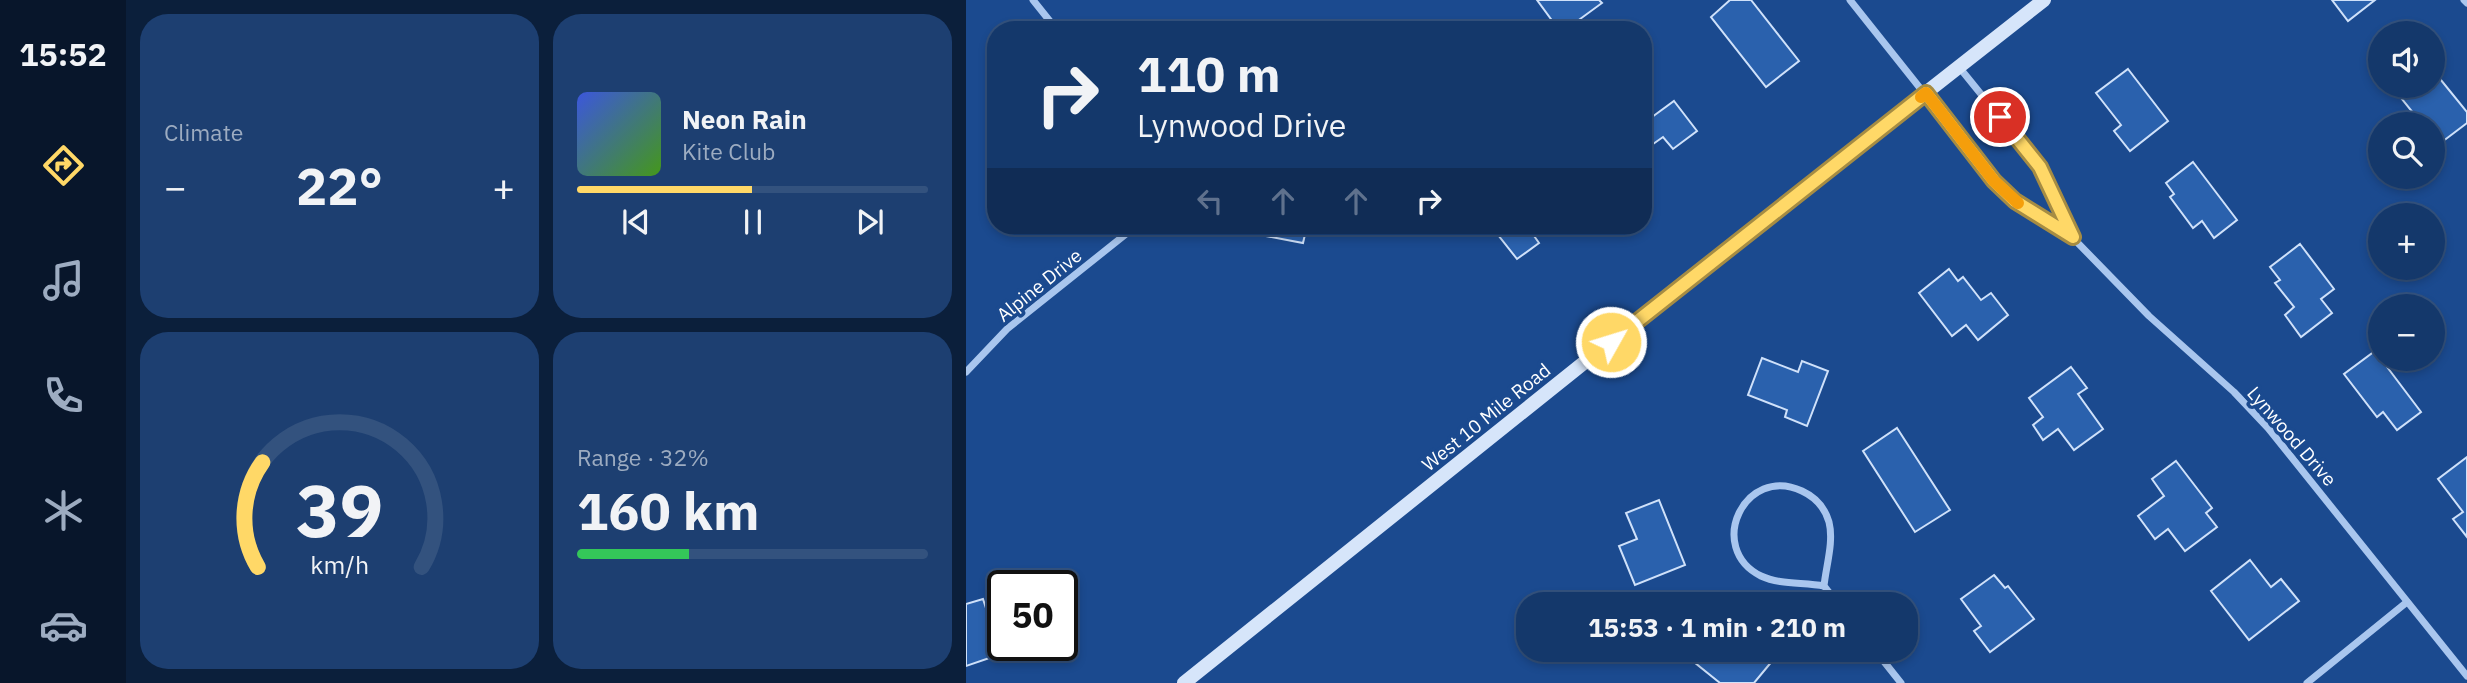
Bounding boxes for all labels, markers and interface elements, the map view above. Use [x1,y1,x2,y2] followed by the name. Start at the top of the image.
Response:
[2368,21,2445,371] map controls
[2368,21,2445,98] button: sound
[19,33,107,75] text: 15:52
[1137,42,1281,105] text: 110 m
[1022,49,1113,140] icon: right
[1970,87,2030,147] pin
[1981,98,2019,136] icon: arrive
[682,102,807,136] text: Neon Rain
[1137,104,1346,146] text: Lynwood Drive
[2368,112,2445,189] button: search
[164,117,243,147] text: Climate
[682,136,775,166] text: Kite Club
[39,141,88,190] icon: directions
[296,152,383,219] text: 22°
[164,162,187,211] text: −
[492,162,515,211] text: +
[1191,182,1229,220] icon: left
[1264,182,1302,220] icon: ahead
[1337,182,1375,220] icon: ahead
[1410,182,1448,220] icon: right
[617,203,655,241] icon: previous
[734,203,772,241] icon: pause
[851,203,889,241] icon: next
[2368,203,2445,280] button: +
[991,243,1087,327] street label: Alpine Drive
[39,256,88,305] icon: music
[2368,294,2445,371] button: −
[1574,305,1648,379] position arrow
[1417,358,1555,476] street label: West 10 Mile Road
[39,371,88,420] icon: phone
[2242,381,2342,491] street label: Lynwood Drive
[577,442,709,472] text: Range · 32%
[296,462,383,557] text: 39
[577,477,759,544] text: 160 km
[39,486,88,535] icon: climate
[310,547,369,580] text: km/h
[987,570,1078,661] speed limit sign: 50
[39,601,88,650] icon: car
[1588,610,1846,644] text: 15:53 · 1 min · 210 m

